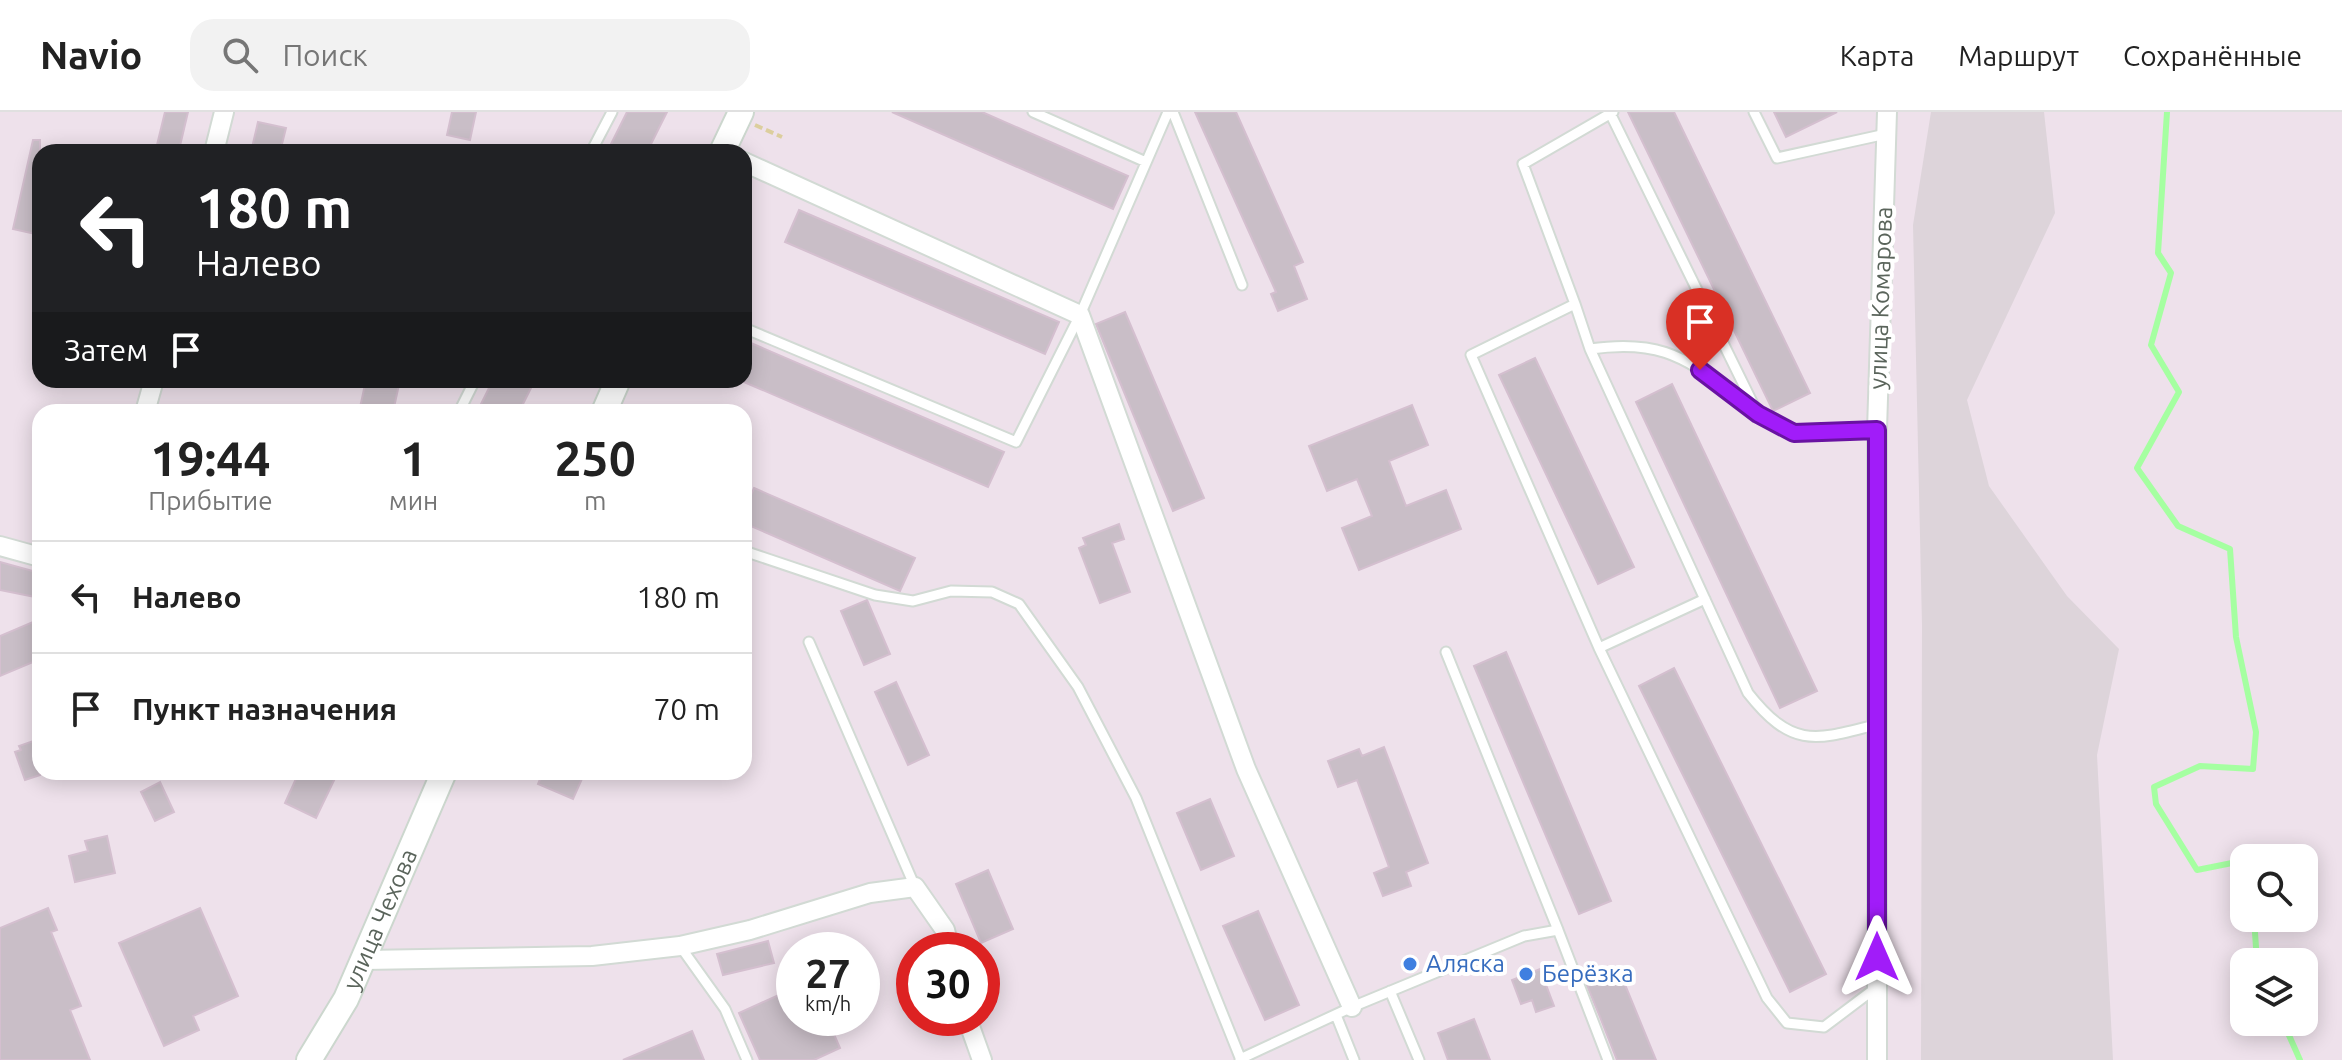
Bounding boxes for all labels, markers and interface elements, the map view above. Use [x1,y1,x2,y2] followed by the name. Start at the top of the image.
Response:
[190,19,750,91] search box
[218,33,262,77] icon: search
[40,34,142,76] text: Navio
[282,38,368,72] text: Поиск
[1840,40,1914,71] text: Карта
[1958,40,2079,71] text: Маршрут
[2123,40,2302,71] text: Сохранённые
[64,176,168,280] icon: left
[196,176,352,239] text: 180 m
[1864,206,1897,390] street label: улица Комарова
[196,242,321,283] text: Налево
[1666,288,1734,370] pin
[1678,300,1722,344] icon: arrive
[164,328,208,372] icon: arrive
[64,333,148,367] text: Затем
[150,431,270,485] text: 19:44
[400,431,427,485] text: 1
[555,431,636,485] text: 250
[148,486,273,515] text: Прибытие
[389,486,438,515] text: мин
[584,486,606,515] text: m
[64,575,108,619] icon: left
[132,580,242,614] text: Налево
[636,580,720,614] text: 180 m
[64,687,108,731] icon: arrive
[132,692,397,726] text: Пункт назначения
[653,692,720,726] text: 70 m
[2230,844,2318,1036] map controls
[2230,844,2318,932] button: search
[338,845,422,994] street label: улица Чехова
[1835,915,1919,999] position arrow
[896,932,1000,1036] speed limit sign: 30
[2230,948,2318,1036] button: layers
[1426,950,1505,977] place label: Аляска
[805,951,851,996] text: 27
[1401,955,1419,973] marker: Аляска
[1542,960,1634,987] place label: Берёзка
[1517,965,1535,983] marker: Берёзка
[805,992,851,1015] text: km/h

